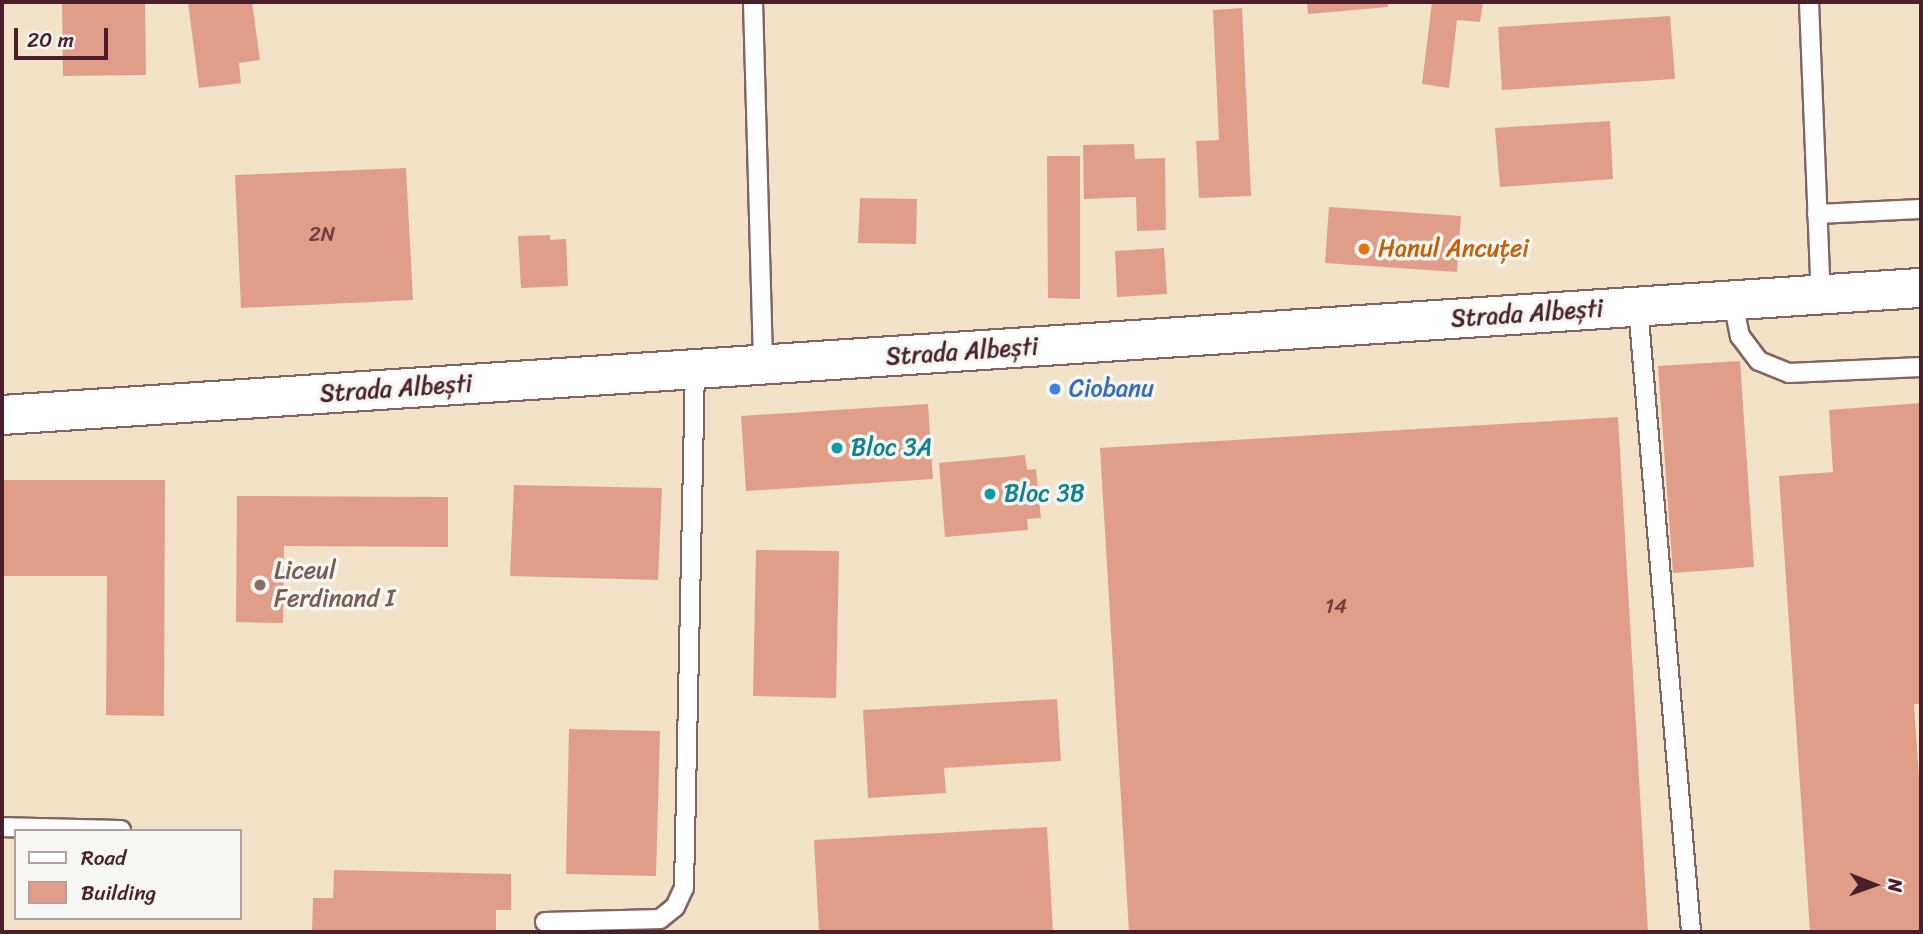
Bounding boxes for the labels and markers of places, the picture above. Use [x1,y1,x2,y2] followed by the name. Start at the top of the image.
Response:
[1378,235,1529,263] place label: Hanul Ancuței
[1356,241,1372,257] marker: Hanul Ancuței
[1069,375,1154,403] place label: Ciobanu
[1047,381,1063,397] marker: Ciobanu
[851,434,932,462] place label: Bloc 3A
[829,440,845,456] marker: Bloc 3A
[1004,480,1085,508] place label: Bloc 3B
[982,486,998,502] marker: Bloc 3B
[274,557,395,613] place label: Liceul Ferdinand I
[252,577,268,593] marker: Liceul Ferdinand I

